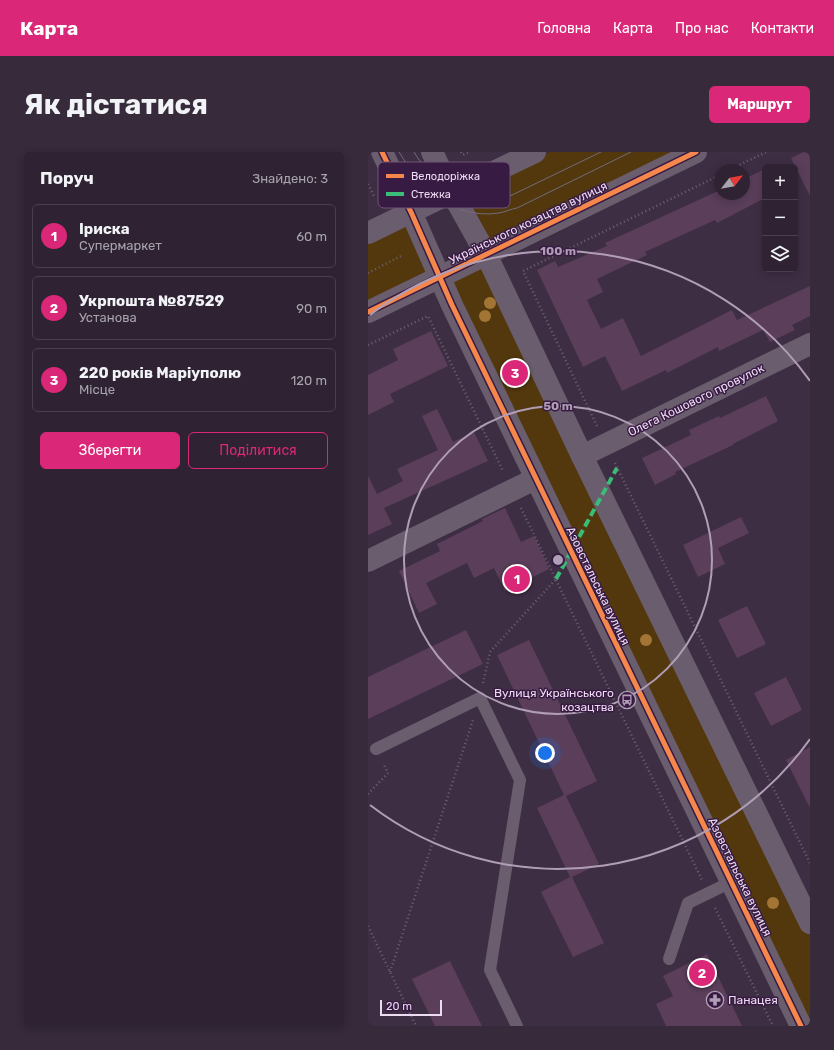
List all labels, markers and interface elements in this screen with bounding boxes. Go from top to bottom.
text: Карта [20,17,78,40]
text: Головна [537,20,591,37]
text: Карта [613,20,653,37]
text: Про нас [675,20,729,37]
text: Контакти [751,20,814,37]
button: Маршрут [709,86,810,123]
text: Як дістатися [24,88,208,121]
legend [378,162,510,208]
north arrow [714,164,750,200]
map controls [762,164,798,272]
button: + [762,164,798,200]
text: Поруч [40,168,94,188]
text: Велодоріжка [411,170,480,183]
text: Знайдено: 3 [252,171,328,186]
street label: Українського козацтва вулиця [447,178,609,268]
text: Стежка [411,188,451,201]
button: − [762,200,798,236]
text: Іриска [79,220,130,238]
text: 1 [51,229,57,244]
text: 60 m [296,229,327,244]
button: layers [762,236,798,272]
text: Супермаркет [79,238,162,253]
text: 100 m [540,244,576,258]
text: Укрпошта №87529 [79,292,224,310]
text: 2 [50,301,58,316]
text: 90 m [296,301,327,316]
text: Установа [79,310,137,325]
pin: 3 [502,358,528,388]
street label: Олега Кошового провулок [626,361,767,439]
text: 220 років Маріуполю [79,364,241,382]
text: 3 [50,373,58,388]
text: 120 m [291,373,327,388]
text: Місце [79,382,115,397]
text: 50 m [543,399,573,413]
button: Зберегти [40,432,180,469]
button: Поділитися [188,432,328,469]
street label: Азовстальська вулиця [563,525,633,647]
centre of rings [551,553,565,567]
pin: 1 [504,564,530,594]
place label: Вулиця Українського козацтва [494,686,614,714]
bus stop icon: Вулиця Українського козацтва [617,690,637,710]
your location [535,743,555,763]
street label: Азовстальська вулиця [705,816,775,938]
pin: 2 [689,958,715,988]
pharmacy icon: Панацея [705,990,725,1010]
place label: Панацея [728,993,778,1007]
scale bar [380,998,442,1017]
text: 20 m [386,1000,412,1013]

